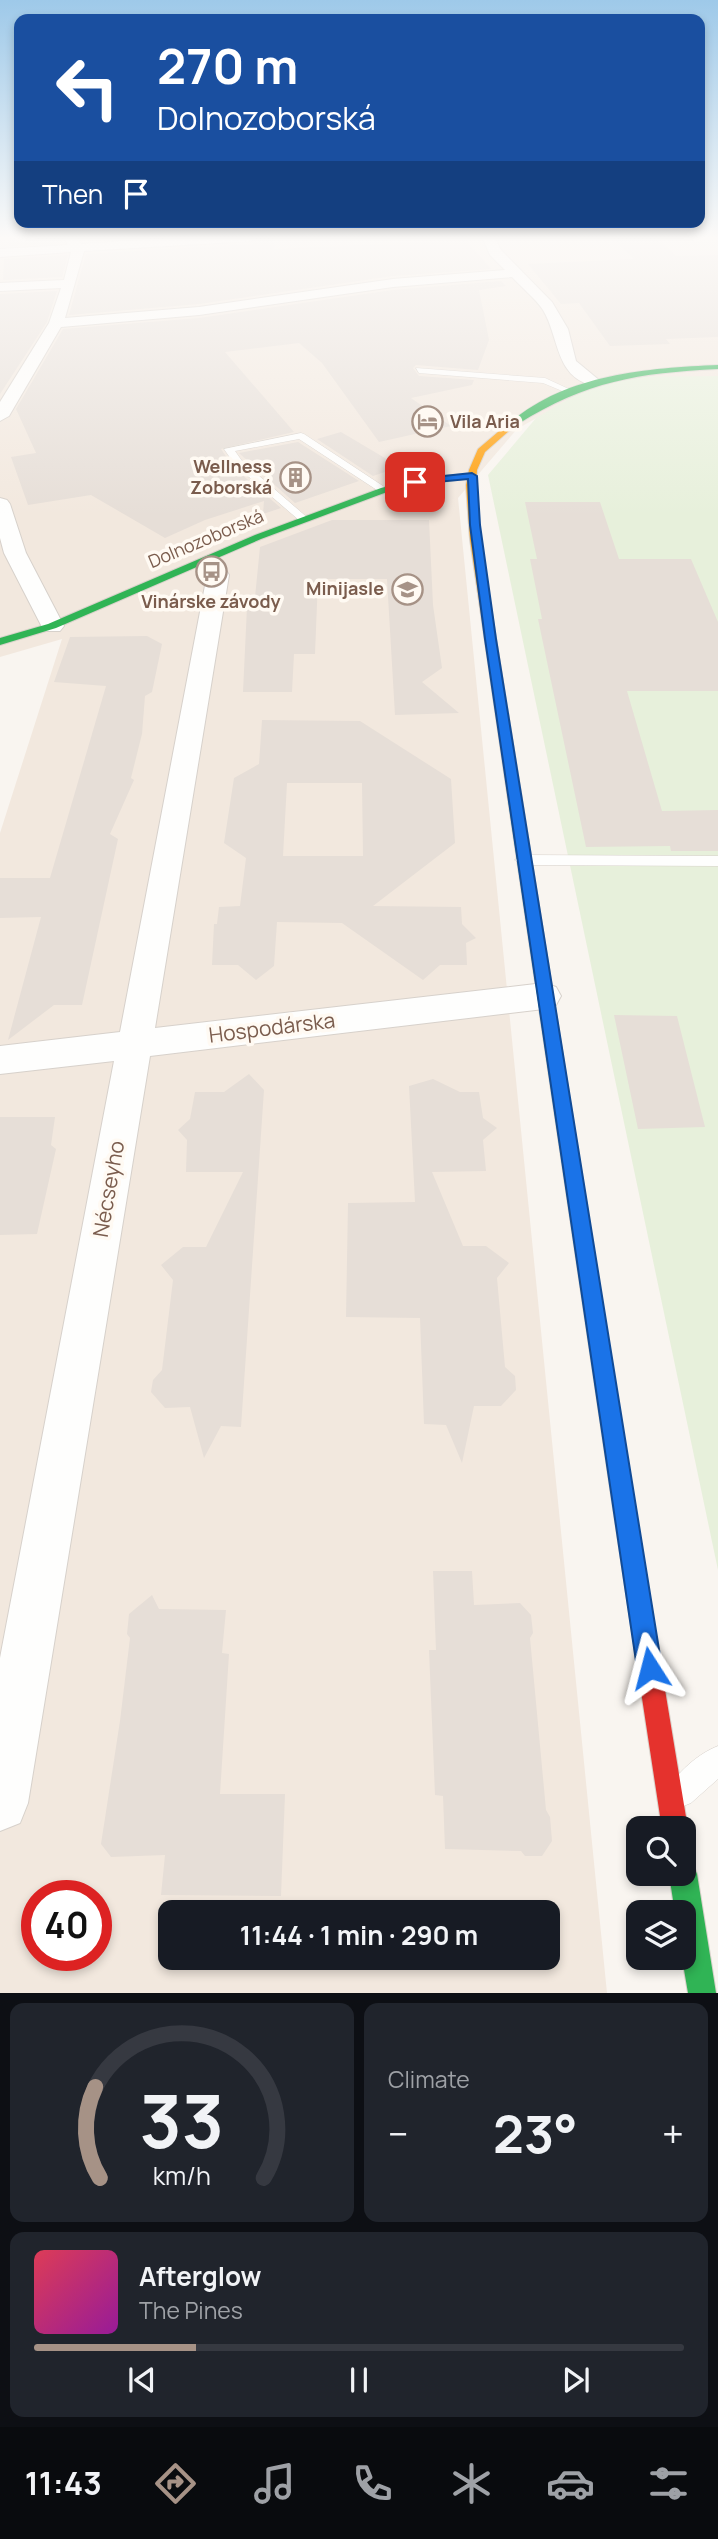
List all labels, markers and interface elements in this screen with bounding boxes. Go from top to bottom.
text: 270 m [157,32,298,99]
icon: left [42,42,133,133]
text: Dolnozoborská [157,96,376,140]
icon: arrive [117,175,155,213]
text: Then [42,176,103,212]
hotel icon: Vila Aria [410,405,444,439]
place label: Vila Aria [450,409,520,433]
pin [385,452,445,512]
place label: Wellness Zoborská [190,454,272,499]
building icon: Wellness Zoborská [278,460,312,494]
icon: arrive [396,463,434,501]
street label: Dolnozoborská [144,503,267,573]
bus stop icon: Vinárske závody [194,555,228,589]
school or university icon: Minijasle [390,572,424,606]
place label: Minijasle [306,576,384,600]
place label: Vinárske závody [141,589,281,613]
street label: Hospodárska [207,1005,337,1049]
street label: Nécseyho [86,1138,130,1239]
position arrow [613,1631,687,1705]
map controls [626,1816,696,1970]
button: search [626,1816,696,1886]
speed limit sign: 40 [21,1880,112,1971]
button: layers [626,1900,696,1970]
text: 11:44 · 1 min · 290 m [240,1917,478,1953]
text: Climate [388,2063,470,2095]
text: 33 [140,2071,224,2171]
text: 23° [493,2098,578,2169]
text: − [388,2107,409,2159]
text: + [662,2107,684,2159]
text: km/h [153,2158,211,2193]
text: Afterglow [139,2258,261,2294]
text: The Pines [139,2294,243,2326]
icon: previous [123,2361,161,2399]
icon: pause [340,2361,378,2399]
icon: next [557,2361,595,2399]
icon: directions [151,2459,200,2508]
icon: music [250,2459,299,2508]
icon: phone [348,2459,397,2508]
icon: climate [447,2459,496,2508]
icon: car [546,2459,595,2508]
icon: filters [644,2459,693,2508]
text: 11:43 [25,2461,102,2505]

